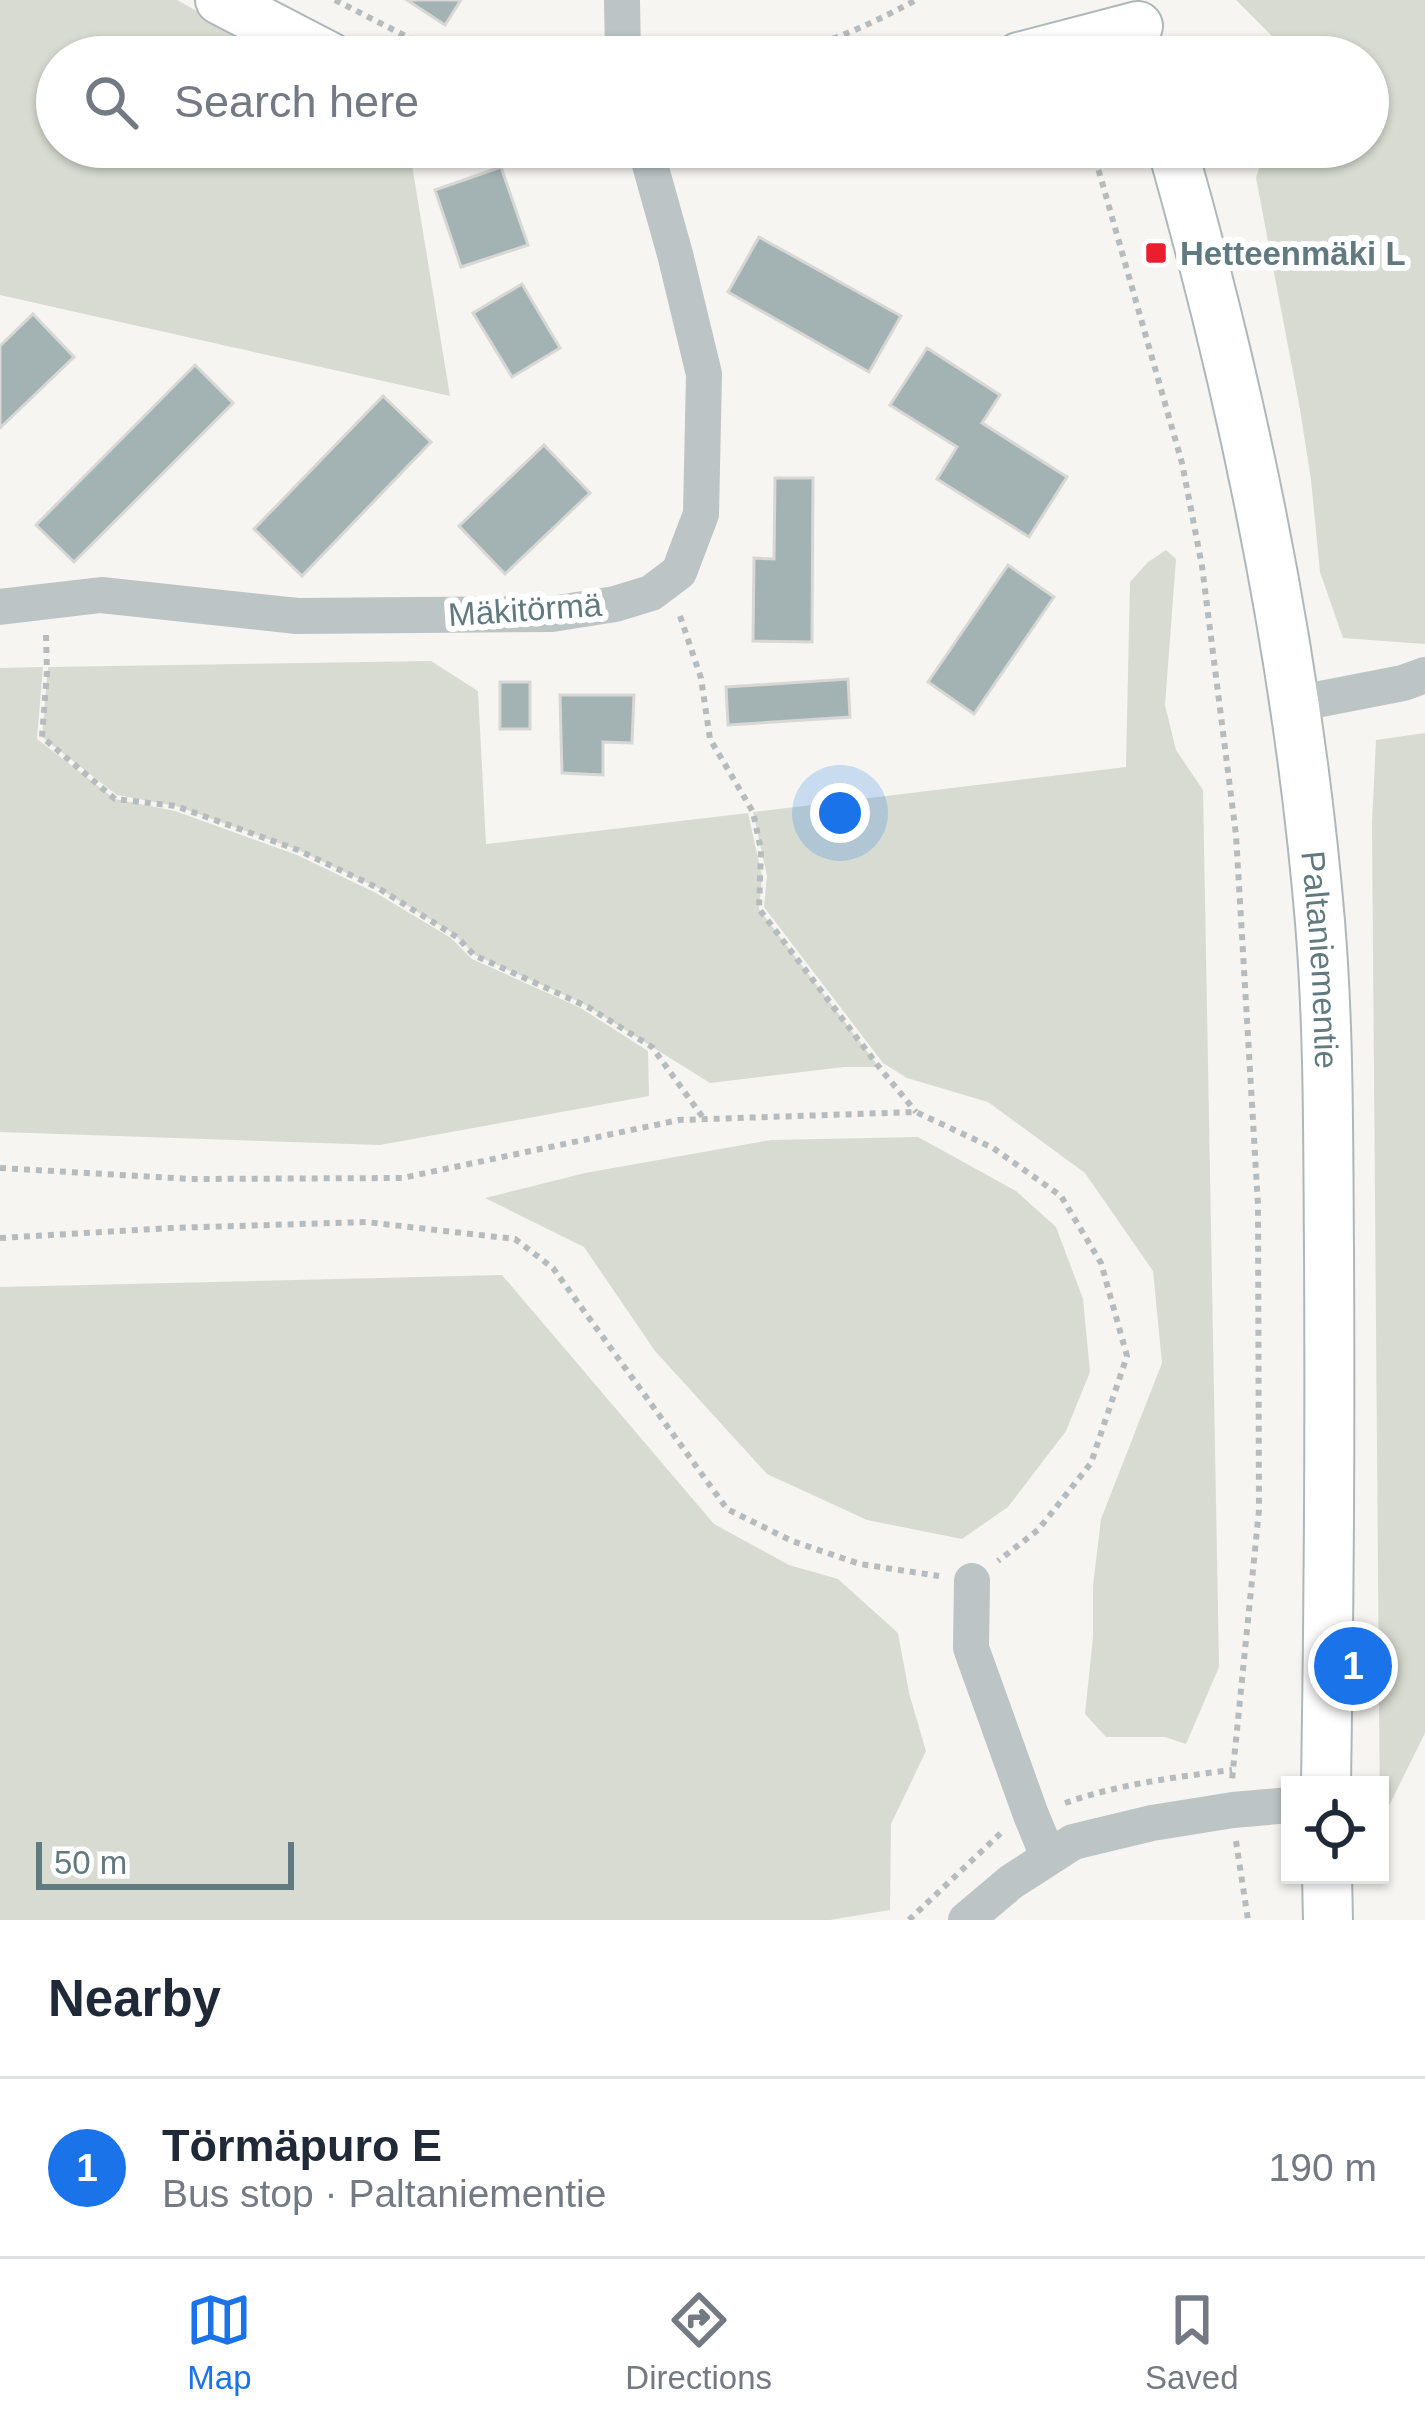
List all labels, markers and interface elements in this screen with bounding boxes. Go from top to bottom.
search box [36,36,1389,168]
icon: search [78,69,144,135]
text: Search here [174,76,419,127]
place label: Hetteenmäki L [1180,235,1406,272]
marker: Hetteenmäki L [1143,240,1169,266]
street label: Mäkitörmä [447,586,604,633]
your location [810,783,870,843]
street label: Paltaniementie [1294,849,1345,1069]
pin: 1 [1314,1621,1392,1711]
map controls [1281,1776,1389,1884]
button: locate [1281,1776,1389,1884]
scale bar [36,1836,294,1889]
text: 50 m [54,1844,127,1881]
text: Nearby [48,1970,221,2027]
text: Törmäpuro E [162,2120,442,2171]
text: 1 [76,2146,98,2189]
text: 190 m [1269,2146,1377,2189]
text: Bus stop · Paltaniementie [162,2172,606,2215]
tab: Map [186,2287,252,2397]
tab: Directions [625,2287,772,2397]
tab: Saved [1145,2287,1239,2397]

